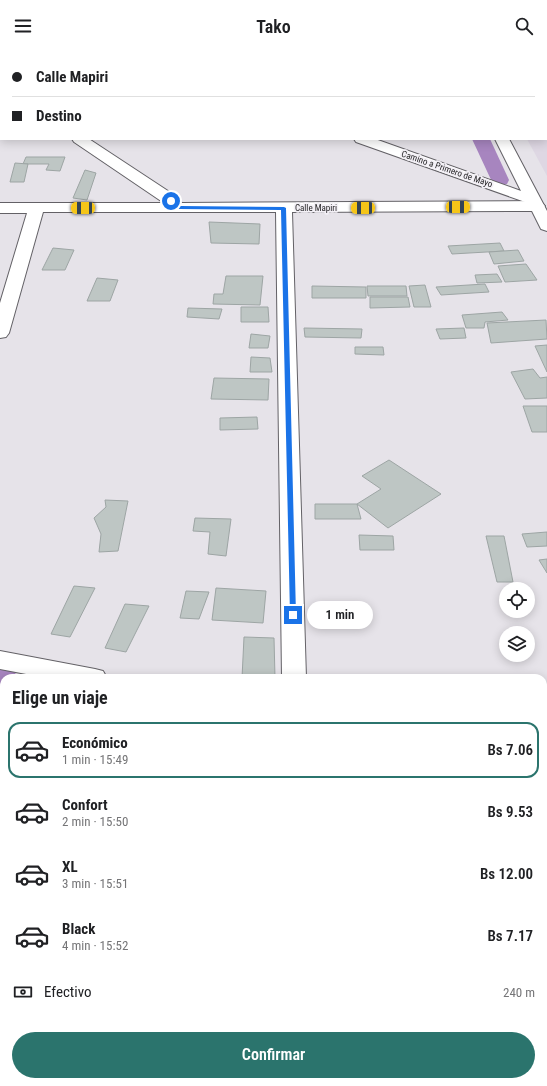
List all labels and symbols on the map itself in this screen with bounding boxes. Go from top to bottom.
street label: Camino a Primero de Mayo [400,149,494,189]
route start [162,192,180,210]
car [446,201,470,213]
car [71,202,95,214]
car [351,202,375,214]
street label: Calle Mapiri [295,203,337,213]
callout: 1 min [307,601,373,629]
route end [284,606,302,624]

